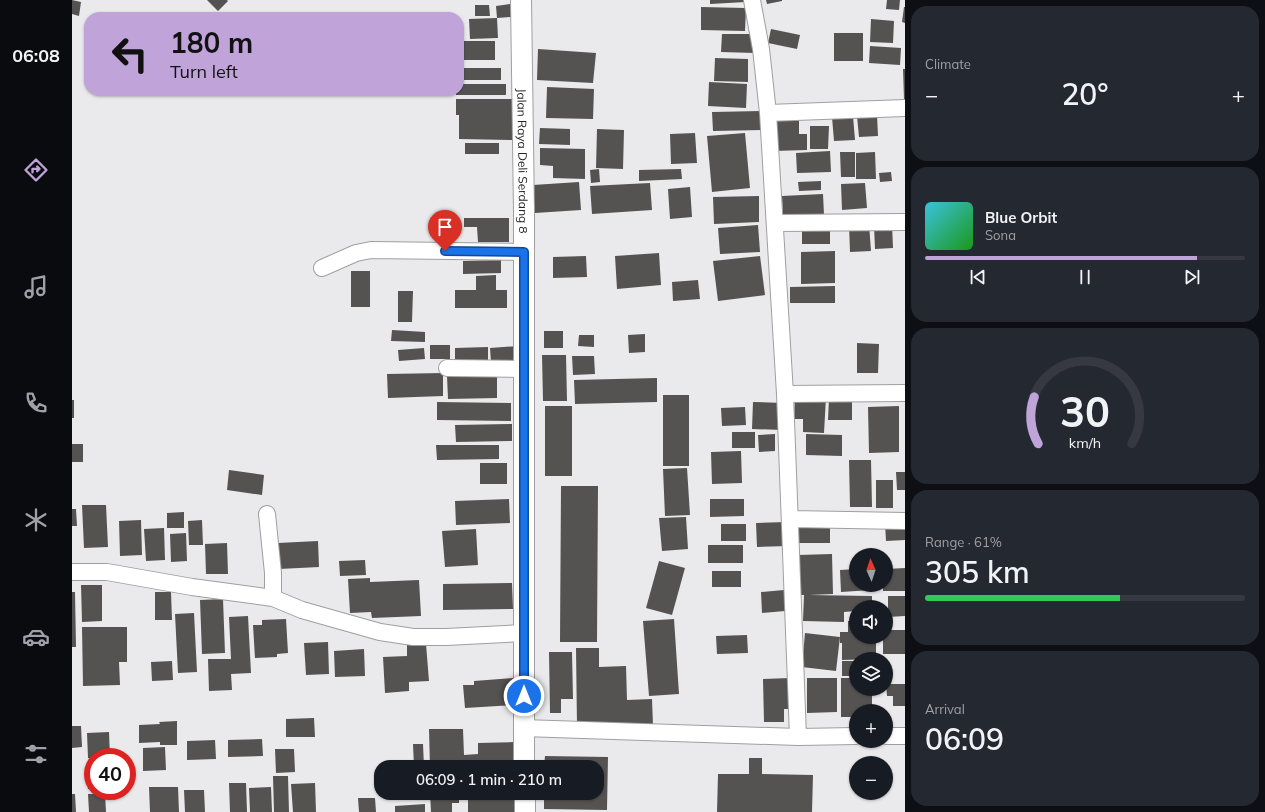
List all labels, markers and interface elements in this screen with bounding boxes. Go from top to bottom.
text: 180 m [170,25,253,60]
icon: left [104,28,156,80]
text: 06:08 [12,44,60,67]
text: Climate [925,56,971,72]
text: Turn left [170,60,238,83]
text: 20° [1061,75,1109,113]
text: − [925,81,938,109]
text: + [1232,81,1245,109]
street label: Jalan Raya Deli Serdang 8 [515,88,532,234]
icon: directions [22,156,50,184]
text: Blue Orbit [985,208,1057,227]
pin [428,210,462,251]
icon: arrive [434,216,456,238]
text: Sona [985,227,1016,243]
icon: previous [967,266,989,288]
icon: pause [1074,266,1096,288]
icon: next [1181,266,1203,288]
icon: music [22,273,50,301]
text: 30 [1060,385,1110,437]
icon: phone [22,389,50,417]
text: km/h [1069,434,1101,452]
icon: climate [22,506,50,534]
text: Range · 61% [925,534,1002,550]
north arrow [849,548,893,592]
map controls [849,548,893,800]
text: 305 km [925,553,1030,591]
button: sound [849,600,893,644]
icon: car [22,623,50,651]
button: layers [849,652,893,696]
position arrow [503,675,545,717]
text: Arrival [925,701,965,717]
button: + [849,704,893,748]
text: 06:09 [925,720,1004,758]
icon: filters [22,740,50,768]
speed limit sign: 40 [84,748,136,800]
button: − [849,756,893,800]
text: 06:09 · 1 min · 210 m [416,770,562,789]

